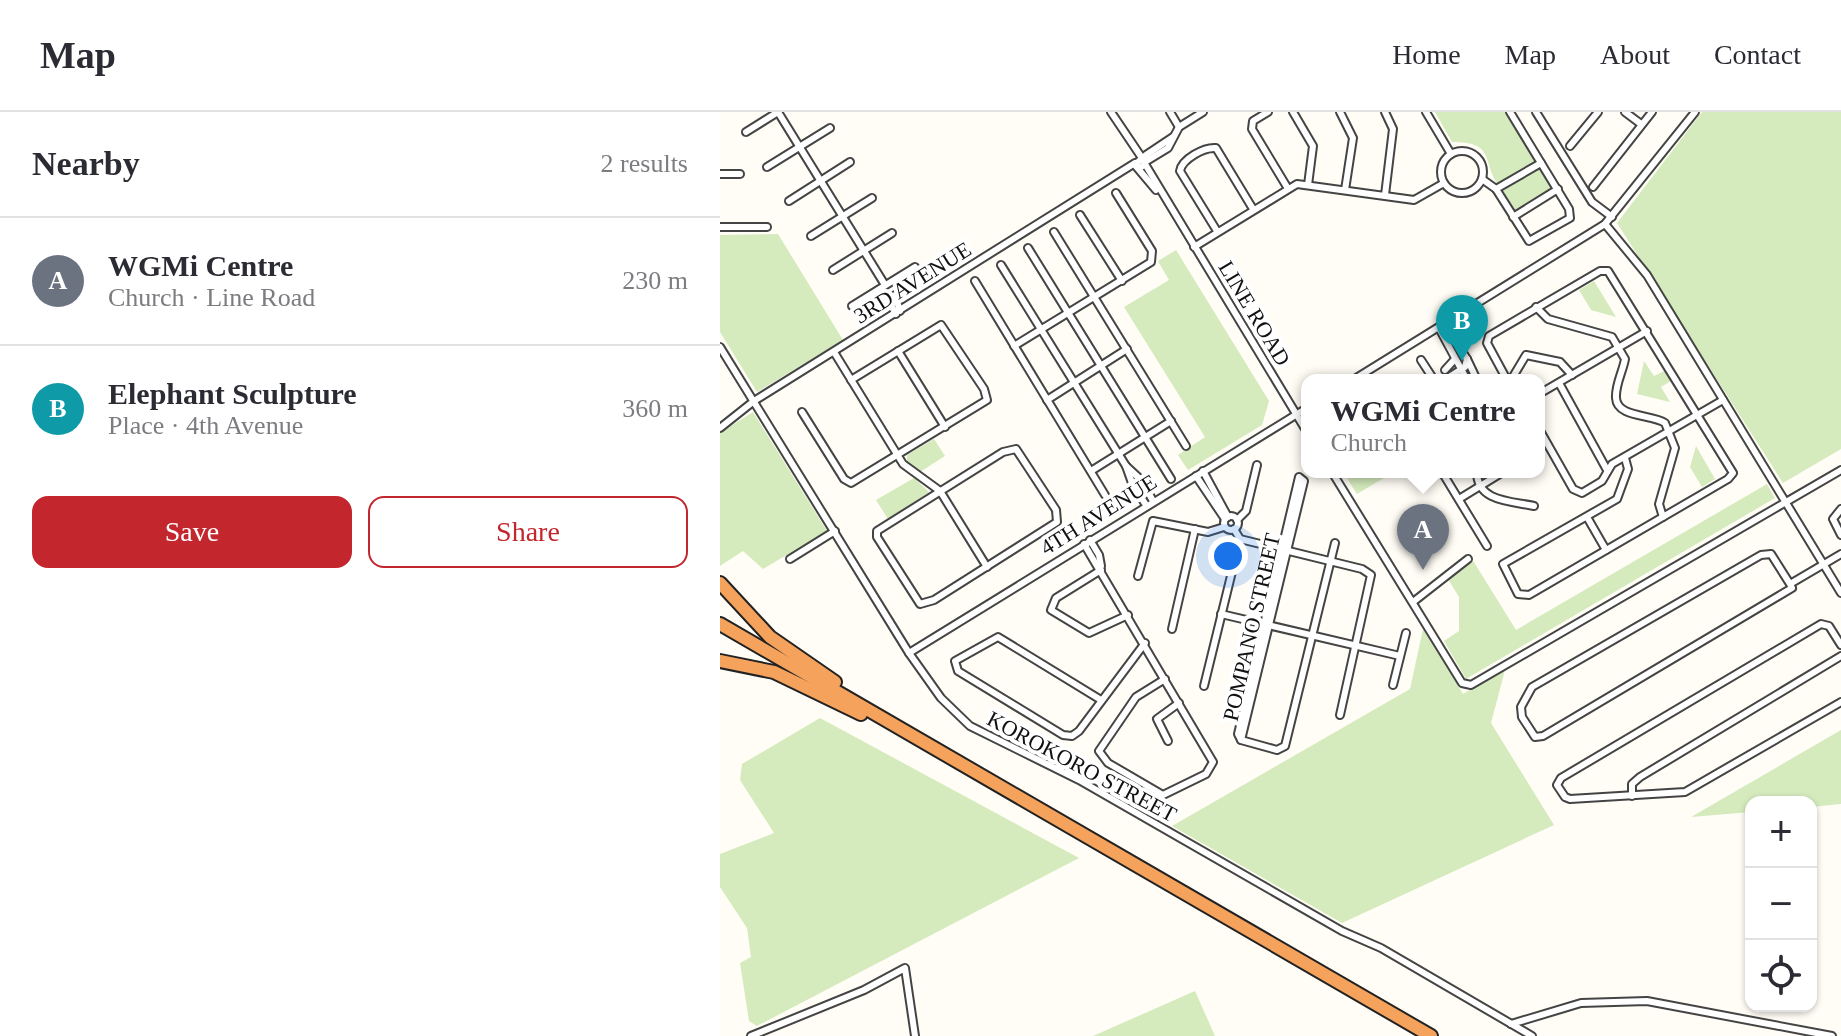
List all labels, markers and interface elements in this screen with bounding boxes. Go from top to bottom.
text: Map [40,34,116,76]
text: Home [1392,39,1461,70]
text: Map [1505,39,1556,70]
text: About [1600,39,1670,70]
text: Contact [1714,39,1801,70]
text: Nearby [32,145,140,182]
text: 2 results [601,149,688,178]
street label: 3RD AVENUE [849,236,975,328]
text: WGMi Centre [108,249,293,282]
street label: LINE ROAD [1213,256,1296,370]
text: A [49,266,67,295]
text: 230 m [622,266,688,295]
text: Church · Line Road [108,283,315,312]
pin: B [1436,295,1488,361]
popup [1301,374,1545,478]
text: Elephant Sculpture [108,377,357,410]
text: B [49,394,67,423]
text: 360 m [622,394,688,423]
text: WGMi Centre [1330,394,1516,427]
text: Place · 4th Avenue [108,411,303,440]
text: Church [1330,428,1407,457]
street label: 4TH AVENUE [1036,469,1161,560]
button: Save [32,496,352,568]
button: Share [368,496,688,568]
pin: A [1397,504,1449,570]
street label: POMPANO STREET [1218,530,1285,723]
your location [1208,536,1248,576]
street label: KOROKORO STREET [983,706,1181,827]
map controls [1745,796,1817,1012]
button: + [1745,796,1817,868]
button: − [1745,868,1817,940]
button: locate [1745,940,1817,1012]

